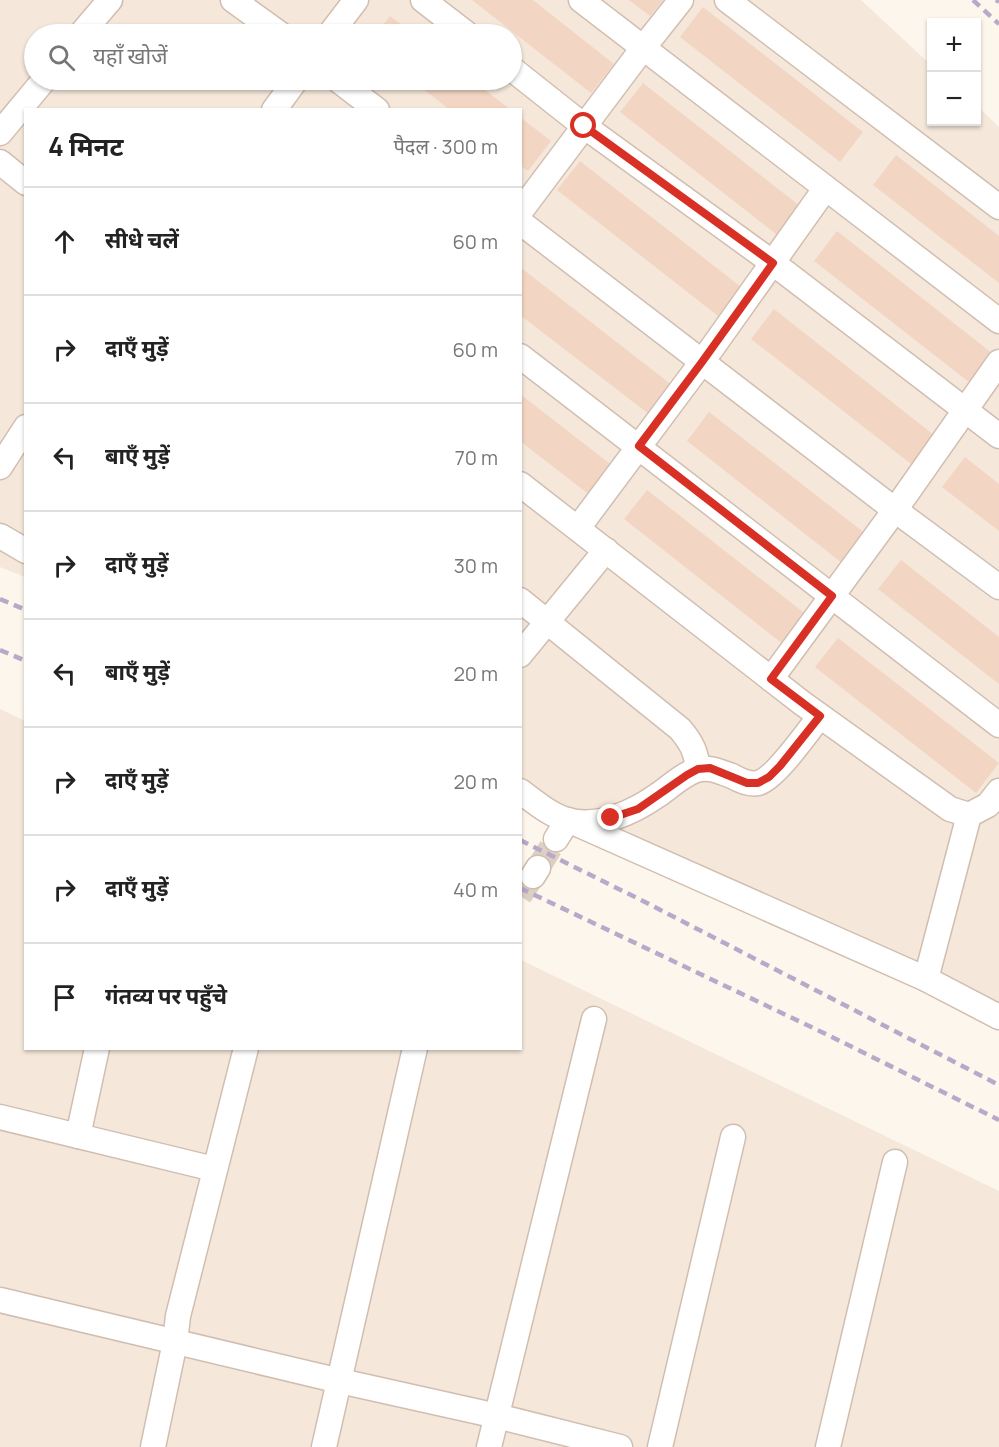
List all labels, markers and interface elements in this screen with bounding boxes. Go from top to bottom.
map controls [927,18,981,126]
button: + [927,18,981,72]
search box [24,24,522,90]
icon: search [45,41,78,74]
text: यहाँ खोजें [93,41,168,71]
button: − [927,72,981,126]
route start [570,112,596,138]
text: 4 मिनट [48,128,124,164]
text: पैदल · 300 m [394,133,498,160]
icon: ahead [48,225,81,258]
text: सीधे चलें [105,225,179,255]
text: 60 m [452,228,498,255]
icon: right [48,333,81,366]
text: दाएँ मुड़ें [105,333,168,363]
text: 60 m [452,336,498,363]
icon: left [48,441,81,474]
text: बाएँ मुड़ें [105,441,170,471]
text: 70 m [455,444,498,471]
icon: right [48,549,81,582]
text: दाएँ मुड़ें [105,549,168,579]
text: 30 m [454,552,498,579]
icon: left [48,657,81,690]
text: बाएँ मुड़ें [105,657,170,687]
text: 20 m [453,660,498,687]
icon: right [48,765,81,798]
text: दाएँ मुड़ें [105,765,168,795]
text: 20 m [453,768,498,795]
route end [597,804,623,830]
icon: right [48,873,81,906]
text: दाएँ मुड़ें [105,873,168,903]
text: 40 m [453,876,498,903]
icon: arrive [48,981,81,1014]
text: गंतव्य पर पहुँचे [105,981,227,1011]

